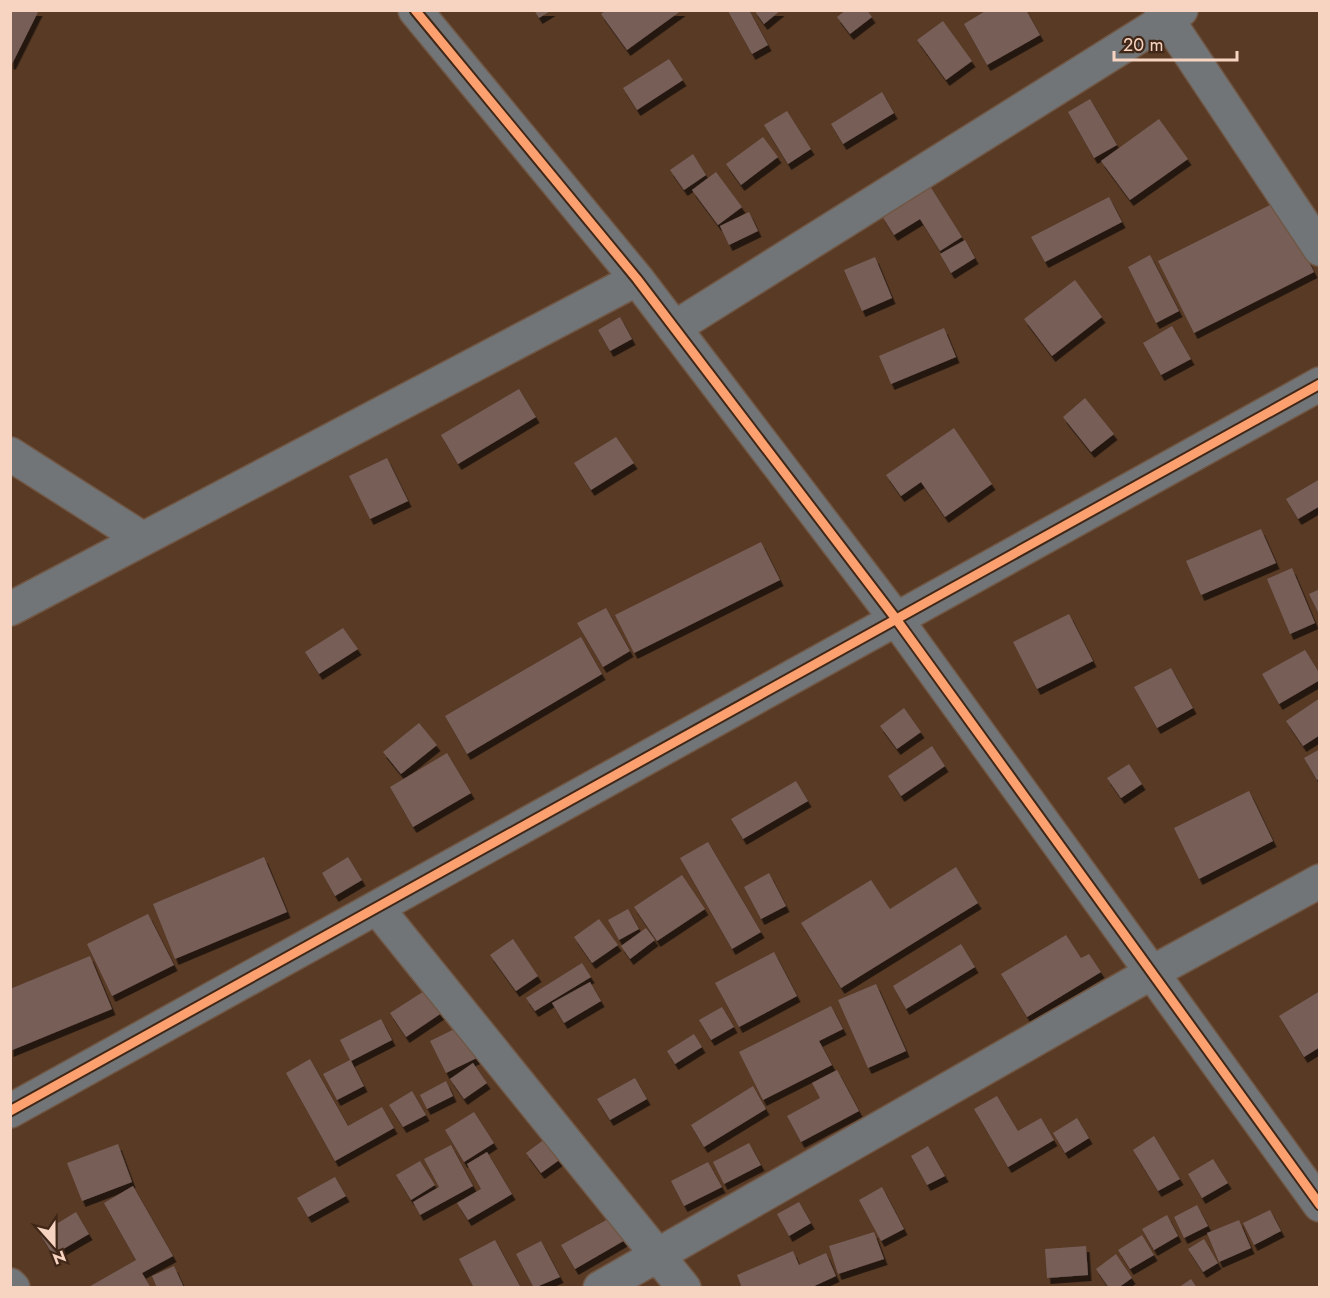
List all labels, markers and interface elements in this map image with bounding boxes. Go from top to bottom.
scale bar [1114,24,1237,62]
text: 20 m [1123,32,1163,58]
north arrow [24,1214,84,1274]
text: N [49,1245,69,1271]

